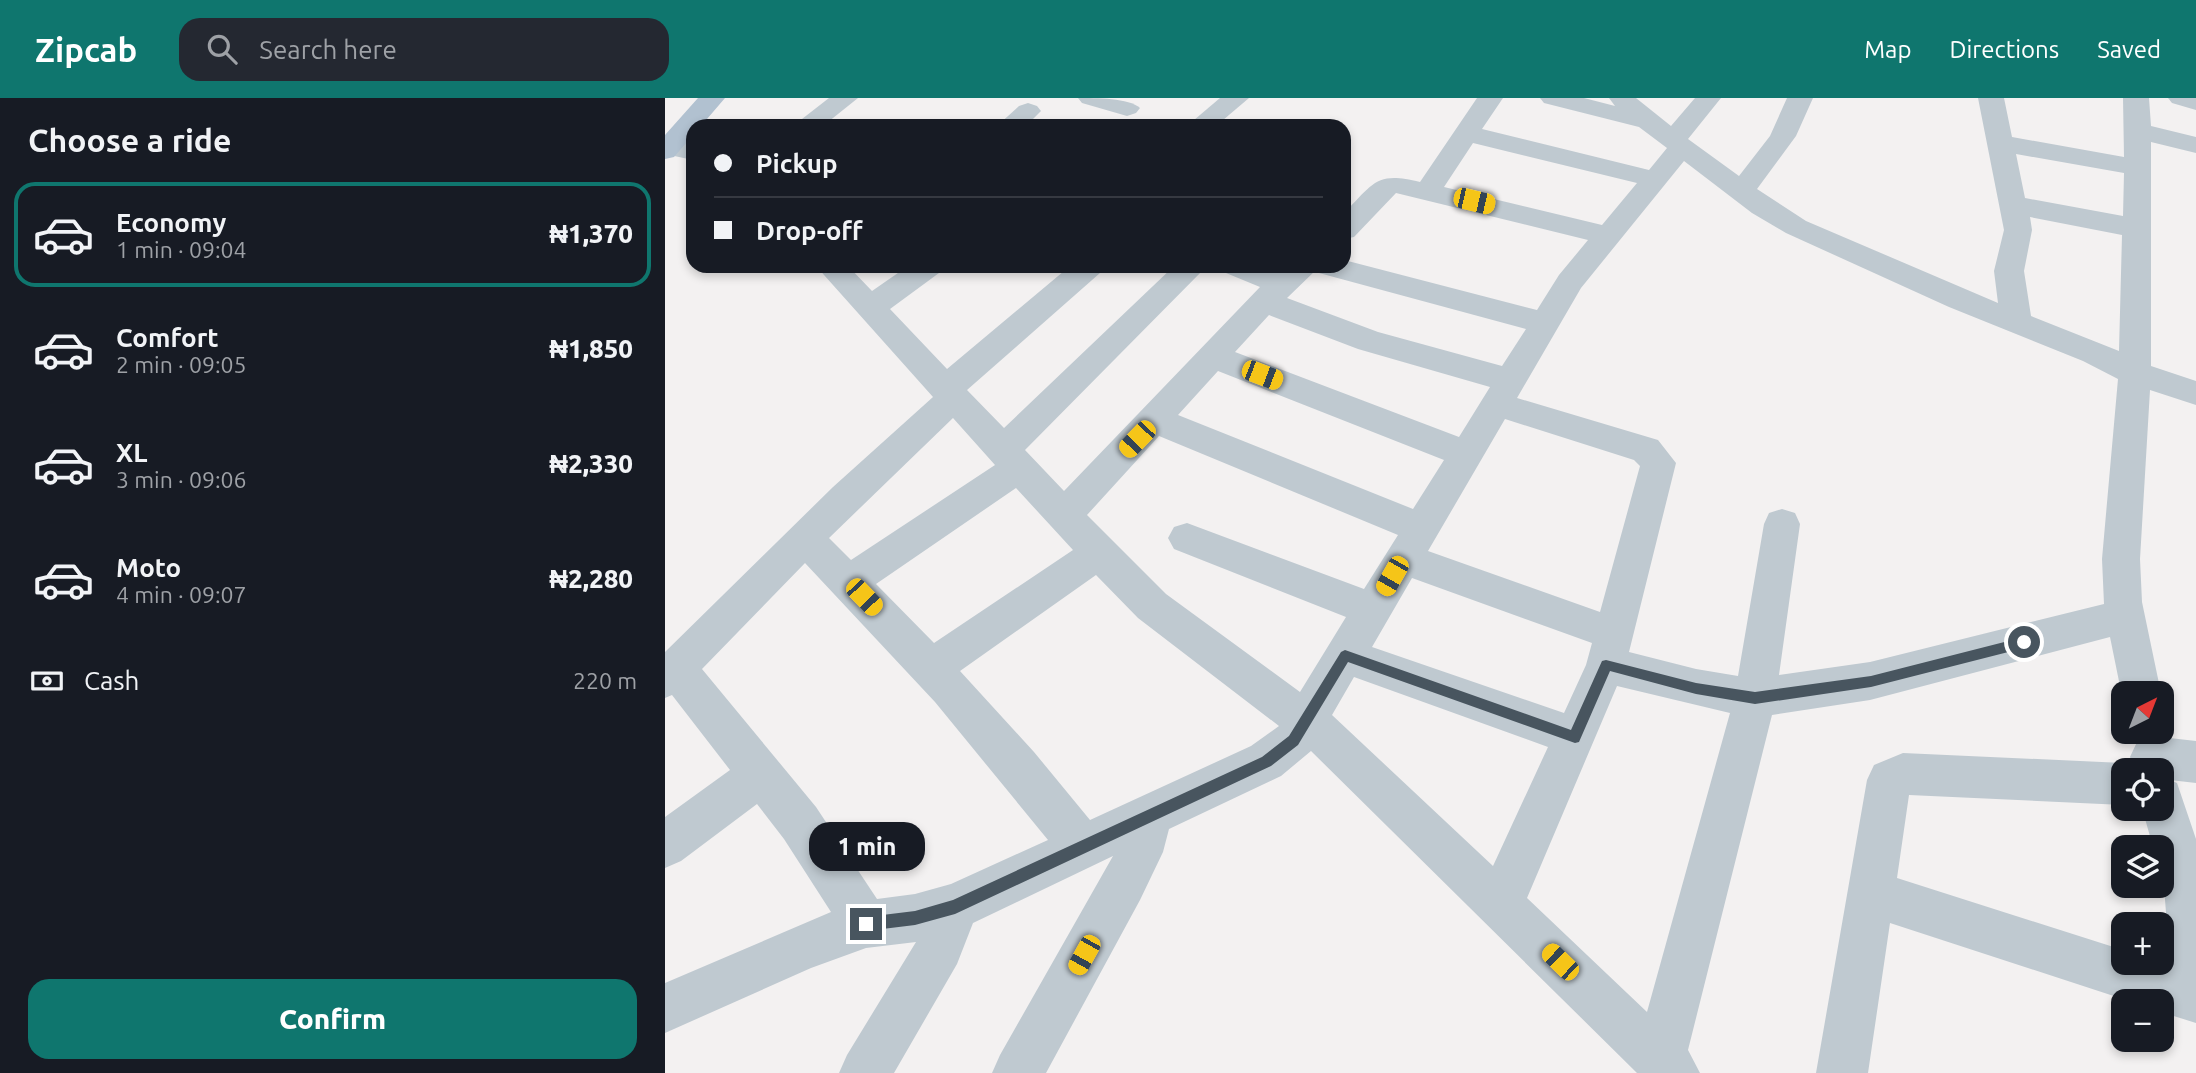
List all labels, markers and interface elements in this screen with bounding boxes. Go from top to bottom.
search box [179,18,669,81]
icon: search [203,30,241,68]
text: Zipcab [35,31,137,68]
text: Search here [259,35,397,64]
text: Map [1864,36,1911,63]
text: Directions [1949,36,2059,63]
text: Saved [2097,36,2161,63]
text: Choose a ride [28,122,231,158]
text: Pickup [756,149,838,178]
car [1452,186,1497,216]
icon: car [32,203,95,266]
text: Economy [116,208,226,237]
text: Drop-off [756,216,863,245]
text: ₦1,370 [549,219,633,248]
text: 1 min · 09:04 [116,237,247,262]
icon: car [32,318,95,381]
text: Comfort [116,323,219,352]
text: ₦1,850 [549,334,633,363]
text: 2 min · 09:05 [116,352,247,377]
car [1239,358,1286,392]
car [1115,417,1160,461]
icon: car [32,433,95,496]
text: XL [116,438,147,467]
text: ₦2,330 [549,449,633,478]
text: 3 min · 09:06 [116,467,247,492]
icon: car [32,548,95,611]
text: Moto [116,553,181,582]
car [1373,553,1412,599]
text: ₦2,280 [549,564,633,593]
car [842,575,887,619]
text: 4 min · 09:07 [116,582,247,607]
route start [2008,626,2040,658]
icon: cash [28,662,66,700]
text: Cash [84,666,139,695]
text: 220 m [573,668,637,693]
north arrow [2111,681,2173,744]
map controls [2111,681,2174,1052]
button: locate [2111,758,2174,821]
callout: 1 min [808,822,924,872]
text: 1 min [838,834,896,859]
button: layers [2111,835,2174,898]
route end [850,908,882,940]
button: + [2111,912,2174,975]
car [1065,932,1104,978]
car [1538,940,1583,984]
button: Confirm [28,979,637,1059]
button: − [2111,989,2174,1052]

